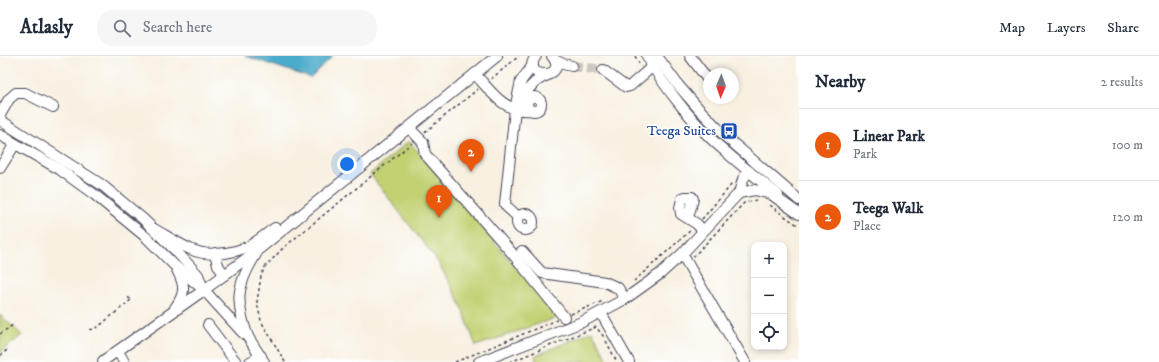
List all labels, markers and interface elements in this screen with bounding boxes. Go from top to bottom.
search box [97,10,377,46]
text: Atlasly [20,16,73,39]
icon: search [111,17,133,39]
text: Search here [143,18,212,37]
text: Map [999,19,1025,37]
text: Layers [1047,19,1085,37]
text: Share [1107,19,1139,37]
north arrow [703,68,739,104]
text: Nearby [815,71,865,93]
text: 2 results [1101,74,1143,90]
bus stop icon: Teega Suites [719,121,739,141]
place label: Teega Suites [647,122,716,140]
text: Linear Park [853,127,925,146]
text: 1 [826,137,830,153]
text: 100 m [1112,137,1143,153]
pin: 2 [458,139,484,172]
text: Park [853,146,877,162]
your location [337,154,357,174]
pin: 1 [426,185,452,218]
text: Teega Walk [853,199,923,218]
text: 2 [825,209,831,225]
text: 120 m [1112,209,1143,225]
text: Place [853,218,881,234]
map controls [751,242,787,350]
button: + [751,242,787,278]
button: − [751,278,787,314]
button: locate [751,314,787,350]

